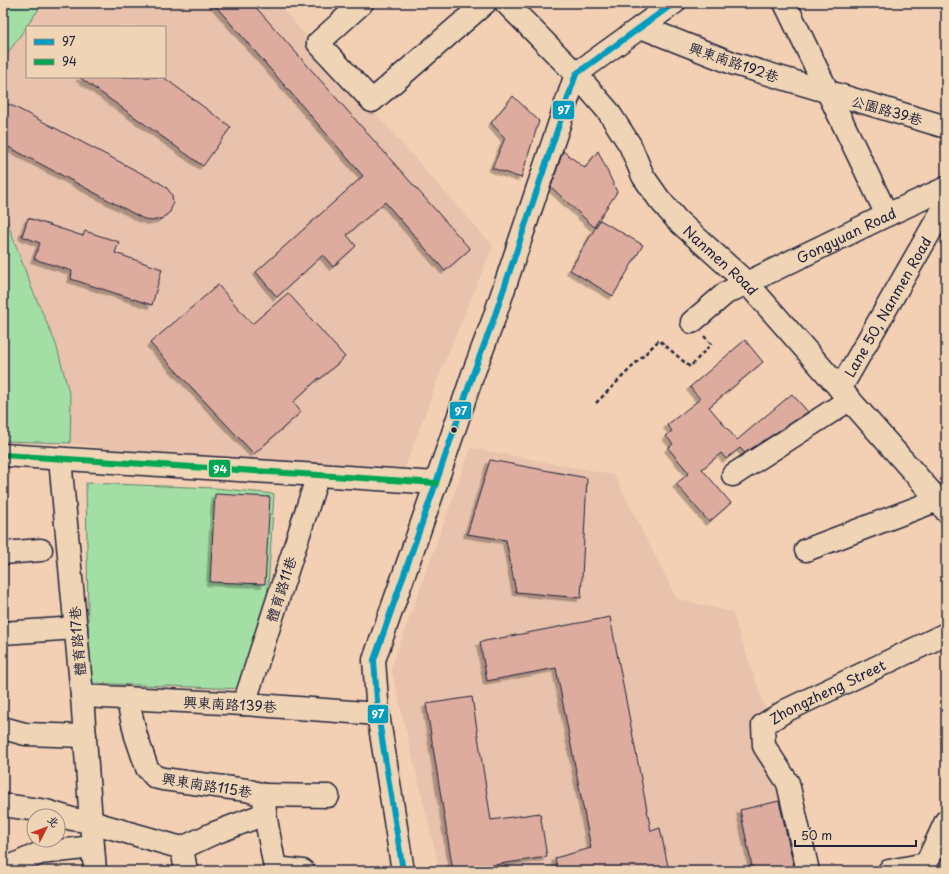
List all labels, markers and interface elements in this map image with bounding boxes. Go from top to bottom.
legend [26,26,166,78]
text: 97 [62,32,76,50]
street label: 興東南路192巷 [686,37,783,88]
text: 94 [62,52,77,70]
street label: 公園路39巷 [849,90,926,130]
line badge: 97 [552,100,575,120]
text: 97 [558,101,571,118]
street label: Gongyuan Road [792,202,899,268]
street label: Nanmen Road [679,220,763,300]
street label: Lane 50, Nanmen Road [839,232,936,381]
line badge: 97 [449,401,472,420]
text: 97 [455,402,468,419]
unlabelled marker [449,425,459,435]
line badge: 94 [208,459,231,478]
text: 94 [213,460,228,477]
street label: 體育路11巷 [261,553,302,624]
street label: 體育路17巷 [63,604,90,677]
street label: Zhongzheng Street [765,654,889,729]
street label: 興東南路139巷 [183,691,278,717]
line badge: 97 [367,704,389,724]
text: 97 [372,705,385,722]
street label: 興東南路115巷 [161,768,254,803]
north arrow [26,808,66,848]
text: 北 [44,811,64,831]
scale bar [795,822,916,848]
text: 50 m [801,826,832,844]

